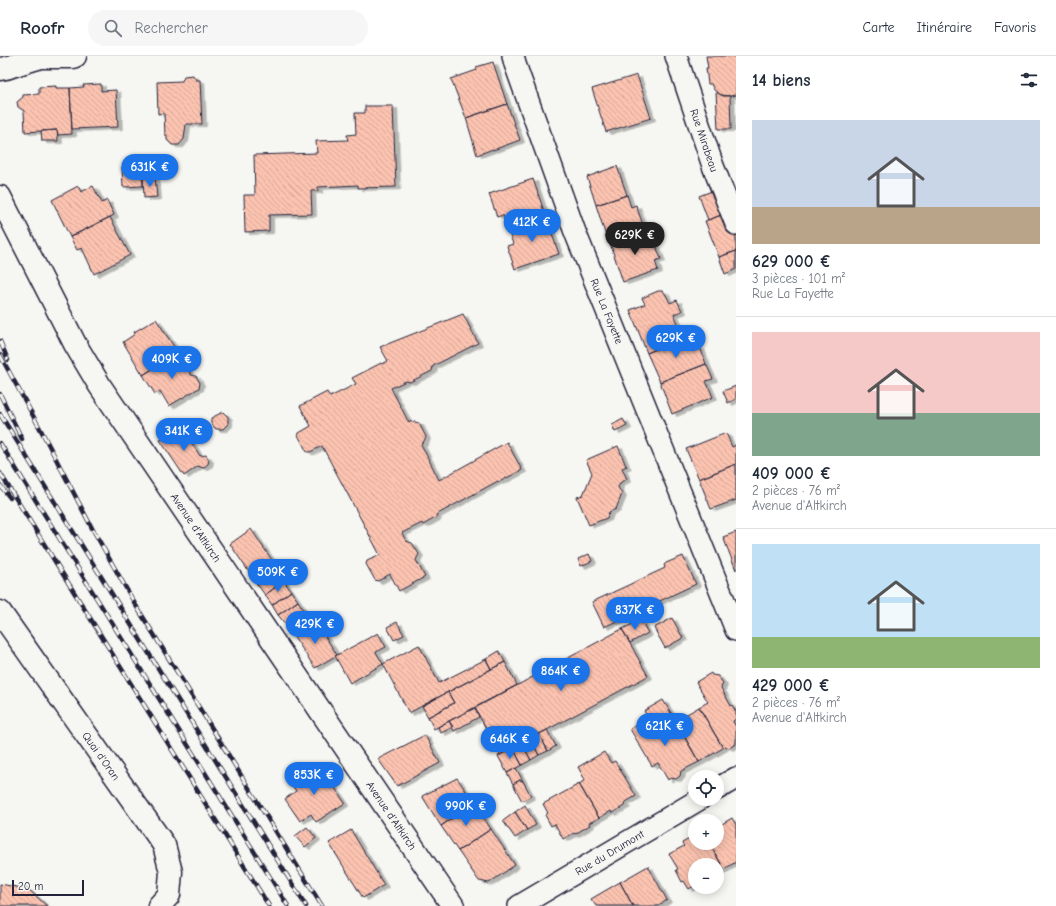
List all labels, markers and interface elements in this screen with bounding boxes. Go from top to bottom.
search box [88,10,368,46]
text: Roofr [20,17,64,39]
icon: search [102,17,124,39]
text: Rechercher [134,19,208,37]
text: Carte [863,19,895,36]
text: Itinéraire [917,19,972,36]
text: Favoris [994,19,1036,36]
icon: filters [1018,69,1040,91]
text: 14 biens [752,71,810,90]
street label: Rue Mirabeau [688,107,721,174]
icon: home [860,146,932,218]
pin: 631K € [117,154,183,188]
text: 631K € [130,159,170,174]
pin: 412K € [499,209,565,243]
text: 412K € [513,214,551,229]
pin: 629K € [602,222,668,256]
text: 629K € [615,227,655,242]
text: 629 000 € [752,252,831,271]
text: 3 pièces · 101 m² [752,271,845,286]
street label: Rue La Fayette [588,277,626,346]
text: Rue La Fayette [752,286,834,301]
pin: 629K € [643,325,709,359]
text: 629K € [656,330,696,345]
pin: 409K € [139,346,205,380]
text: 409K € [151,351,193,366]
icon: home [860,358,932,430]
pin: 341K € [151,418,217,452]
text: 341K € [165,423,203,438]
text: 409 000 € [752,464,832,483]
text: 2 pièces · 76 m² [752,483,840,498]
street label: Avenue d'Altkirch [168,491,224,565]
text: Avenue d'Altkirch [752,498,847,513]
pin: 509K € [245,559,311,593]
text: 509K € [257,564,299,579]
icon: home [860,570,932,642]
pin: 837K € [602,597,668,631]
text: 837K € [615,602,655,617]
pin: 429K € [282,611,348,645]
text: 429K € [295,616,335,631]
pin: 864K € [528,658,594,692]
text: 864K € [541,663,581,678]
text: 429 000 € [752,676,830,695]
text: 2 pièces · 76 m² [752,695,840,710]
text: Avenue d'Altkirch [752,710,847,725]
pin: 621K € [632,713,698,747]
text: 621K € [645,718,685,733]
pin: 646K € [477,726,543,760]
street label: Quai d'Oran [80,729,123,783]
text: 646K € [490,731,530,746]
pin: 853K € [281,762,347,796]
text: 853K € [294,767,334,782]
map controls [688,770,724,894]
button: locate [688,770,724,806]
street label: Avenue d'Altkirch [364,779,420,852]
pin: 990K € [433,793,499,827]
text: 990K € [445,798,487,813]
button: + [688,814,724,850]
street label: Rue du Drumont [573,827,647,878]
button: − [688,858,724,894]
scale bar [12,878,84,897]
text: 20 m [18,880,43,893]

